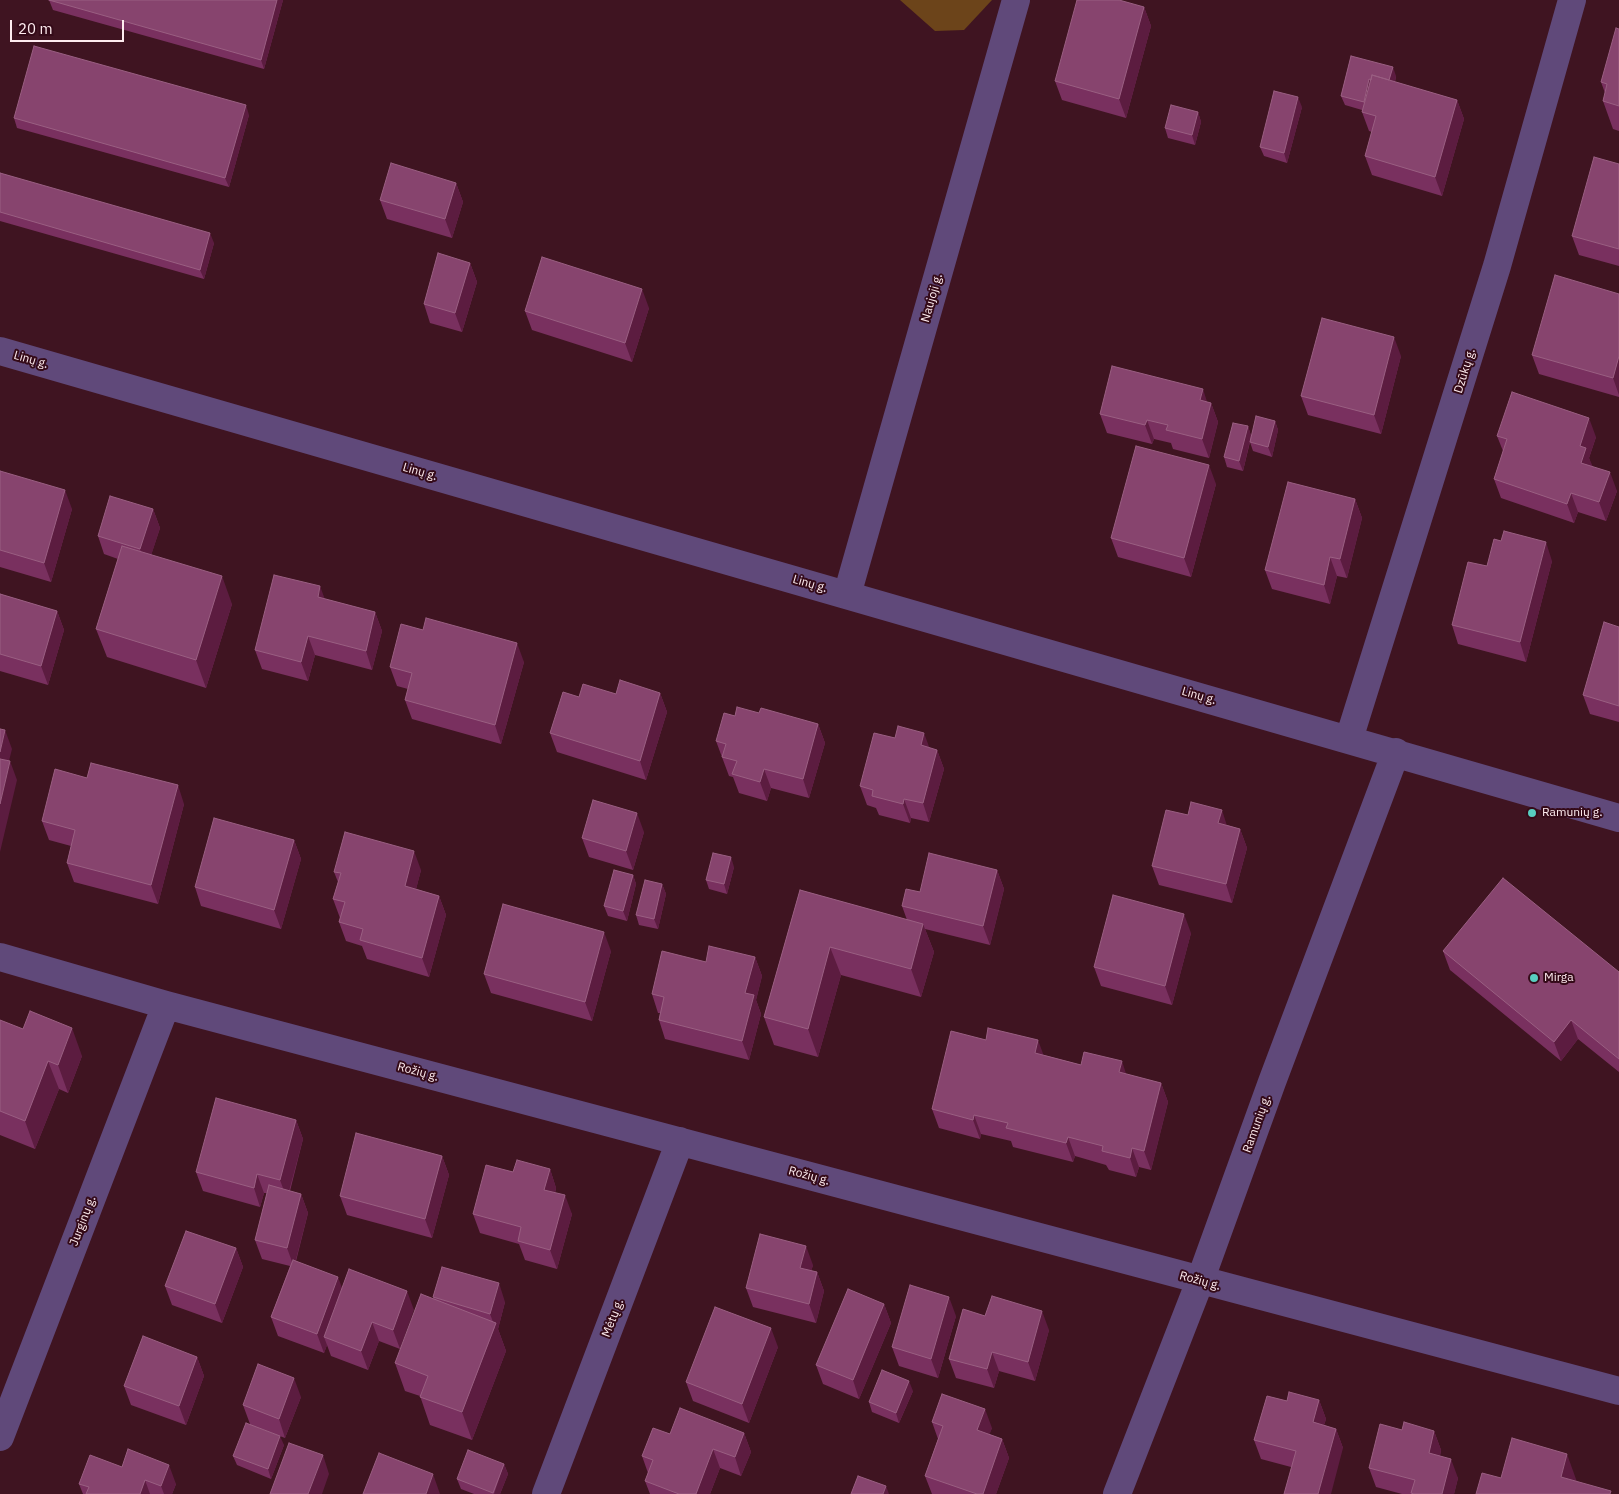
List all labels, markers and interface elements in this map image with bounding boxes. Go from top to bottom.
scale bar [12,10,126,42]
text: 20 m [18,19,53,38]
street label: Naujoji g. [918,272,946,324]
street label: Dzūkų g. [1451,347,1479,395]
street label: Linų g. [12,348,50,372]
street label: Linų g. [401,460,439,484]
street label: Linų g. [791,572,829,596]
street label: Linų g. [1180,684,1218,708]
place label: Ramunių g. [1542,806,1602,820]
marker: Ramunių g. [1526,807,1538,819]
place label: Mirga [1544,971,1574,985]
marker: Mirga [1528,972,1540,984]
street label: Rožių g. [396,1060,440,1084]
street label: Ramunių g. [1240,1093,1274,1155]
street label: Rožių g. [787,1164,831,1188]
street label: Jurginų g. [67,1194,99,1248]
street label: Rožių g. [1178,1269,1222,1293]
street label: Mėtų g. [599,1297,627,1339]

